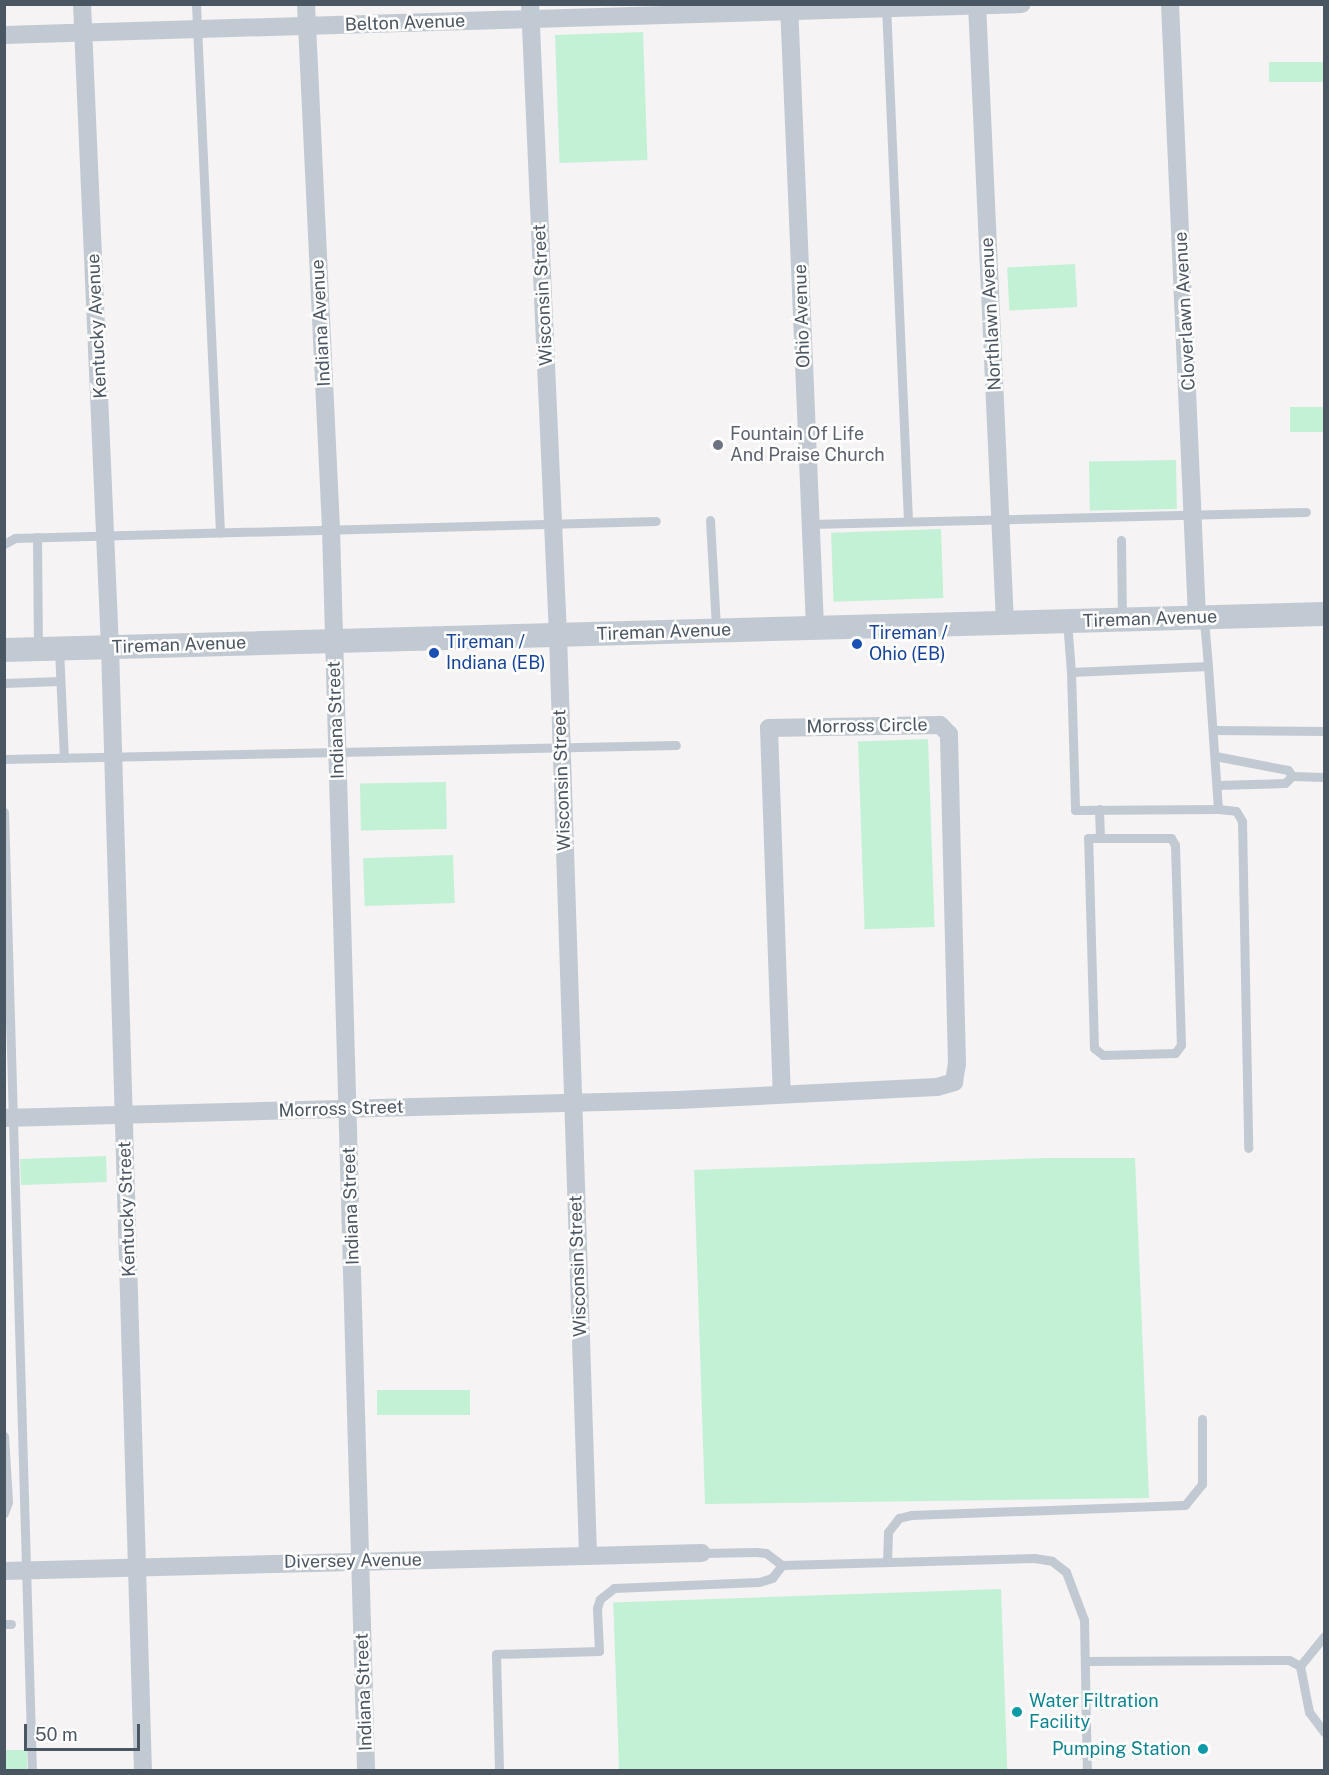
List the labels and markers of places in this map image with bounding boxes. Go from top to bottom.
place label: Fountain Of Life And Praise Church [730,424,885,466]
marker: Fountain Of Life And Praise Church [711,438,725,452]
place label: Tireman / Ohio (EB) [869,623,948,666]
place label: Tireman / Indiana (EB) [446,632,546,674]
marker: Tireman / Ohio (EB) [850,637,864,651]
marker: Tireman / Indiana (EB) [427,646,441,660]
place label: Water Filtration Facility [1029,1691,1159,1734]
marker: Water Filtration Facility [1010,1705,1024,1719]
place label: Pumping Station [1052,1738,1191,1760]
marker: Pumping Station [1196,1742,1210,1756]

